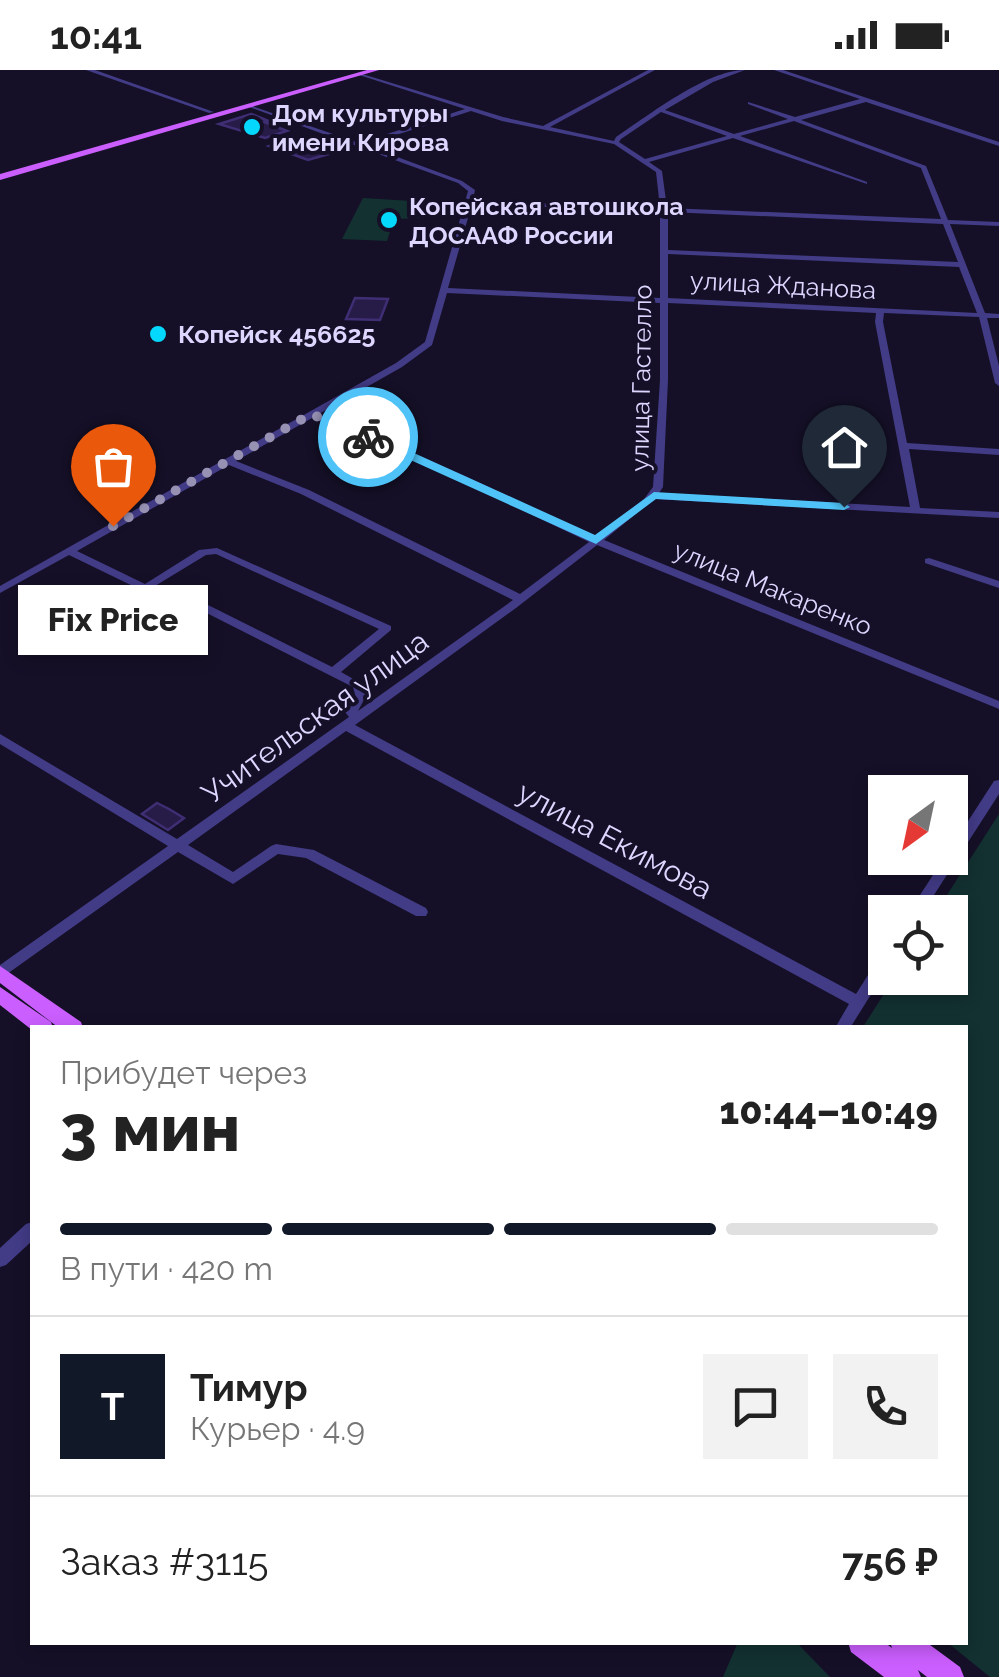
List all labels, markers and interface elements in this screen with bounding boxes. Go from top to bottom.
text: 10:41 [50,13,142,58]
place label: Дом культуры имени Кирова [272,98,449,157]
marker: Дом культуры имени Кирова [241,116,263,138]
place label: Копейская автошкола ДОСААФ России [409,191,684,250]
marker: Копейская автошкола ДОСААФ России [378,209,400,231]
street label: улица Жданова [689,265,877,305]
street label: улица Гастелло [624,284,658,472]
place label: Копейск 456625 [178,319,376,349]
marker: Копейск 456625 [147,323,169,345]
courier [318,387,418,487]
pin [802,405,887,508]
icon: bike [341,410,396,465]
icon: home [817,420,872,475]
pin [71,424,156,527]
icon: bag [86,439,141,494]
street label: улица Макаренко [670,535,876,641]
callout: Fix Price [18,586,208,656]
text: Fix Price [48,601,178,638]
street label: Учительская улица [195,623,435,811]
street label: улица Екимова [512,774,718,906]
north arrow [868,775,968,875]
map controls [868,775,968,995]
button: locate [868,895,968,995]
text: Прибудет через [60,1054,307,1091]
text: 10:44–10:49 [719,1088,938,1133]
text: 3 мин [60,1090,240,1166]
text: В пути · 420 m [60,1250,273,1287]
button: chat [703,1354,808,1459]
button: phone [833,1354,938,1459]
text: Тимур [190,1365,308,1410]
text: Т [101,1384,124,1429]
text: Курьер · 4.9 [190,1410,365,1447]
text: Заказ #3115 [60,1539,268,1584]
text: 756 ₽ [842,1539,938,1584]

